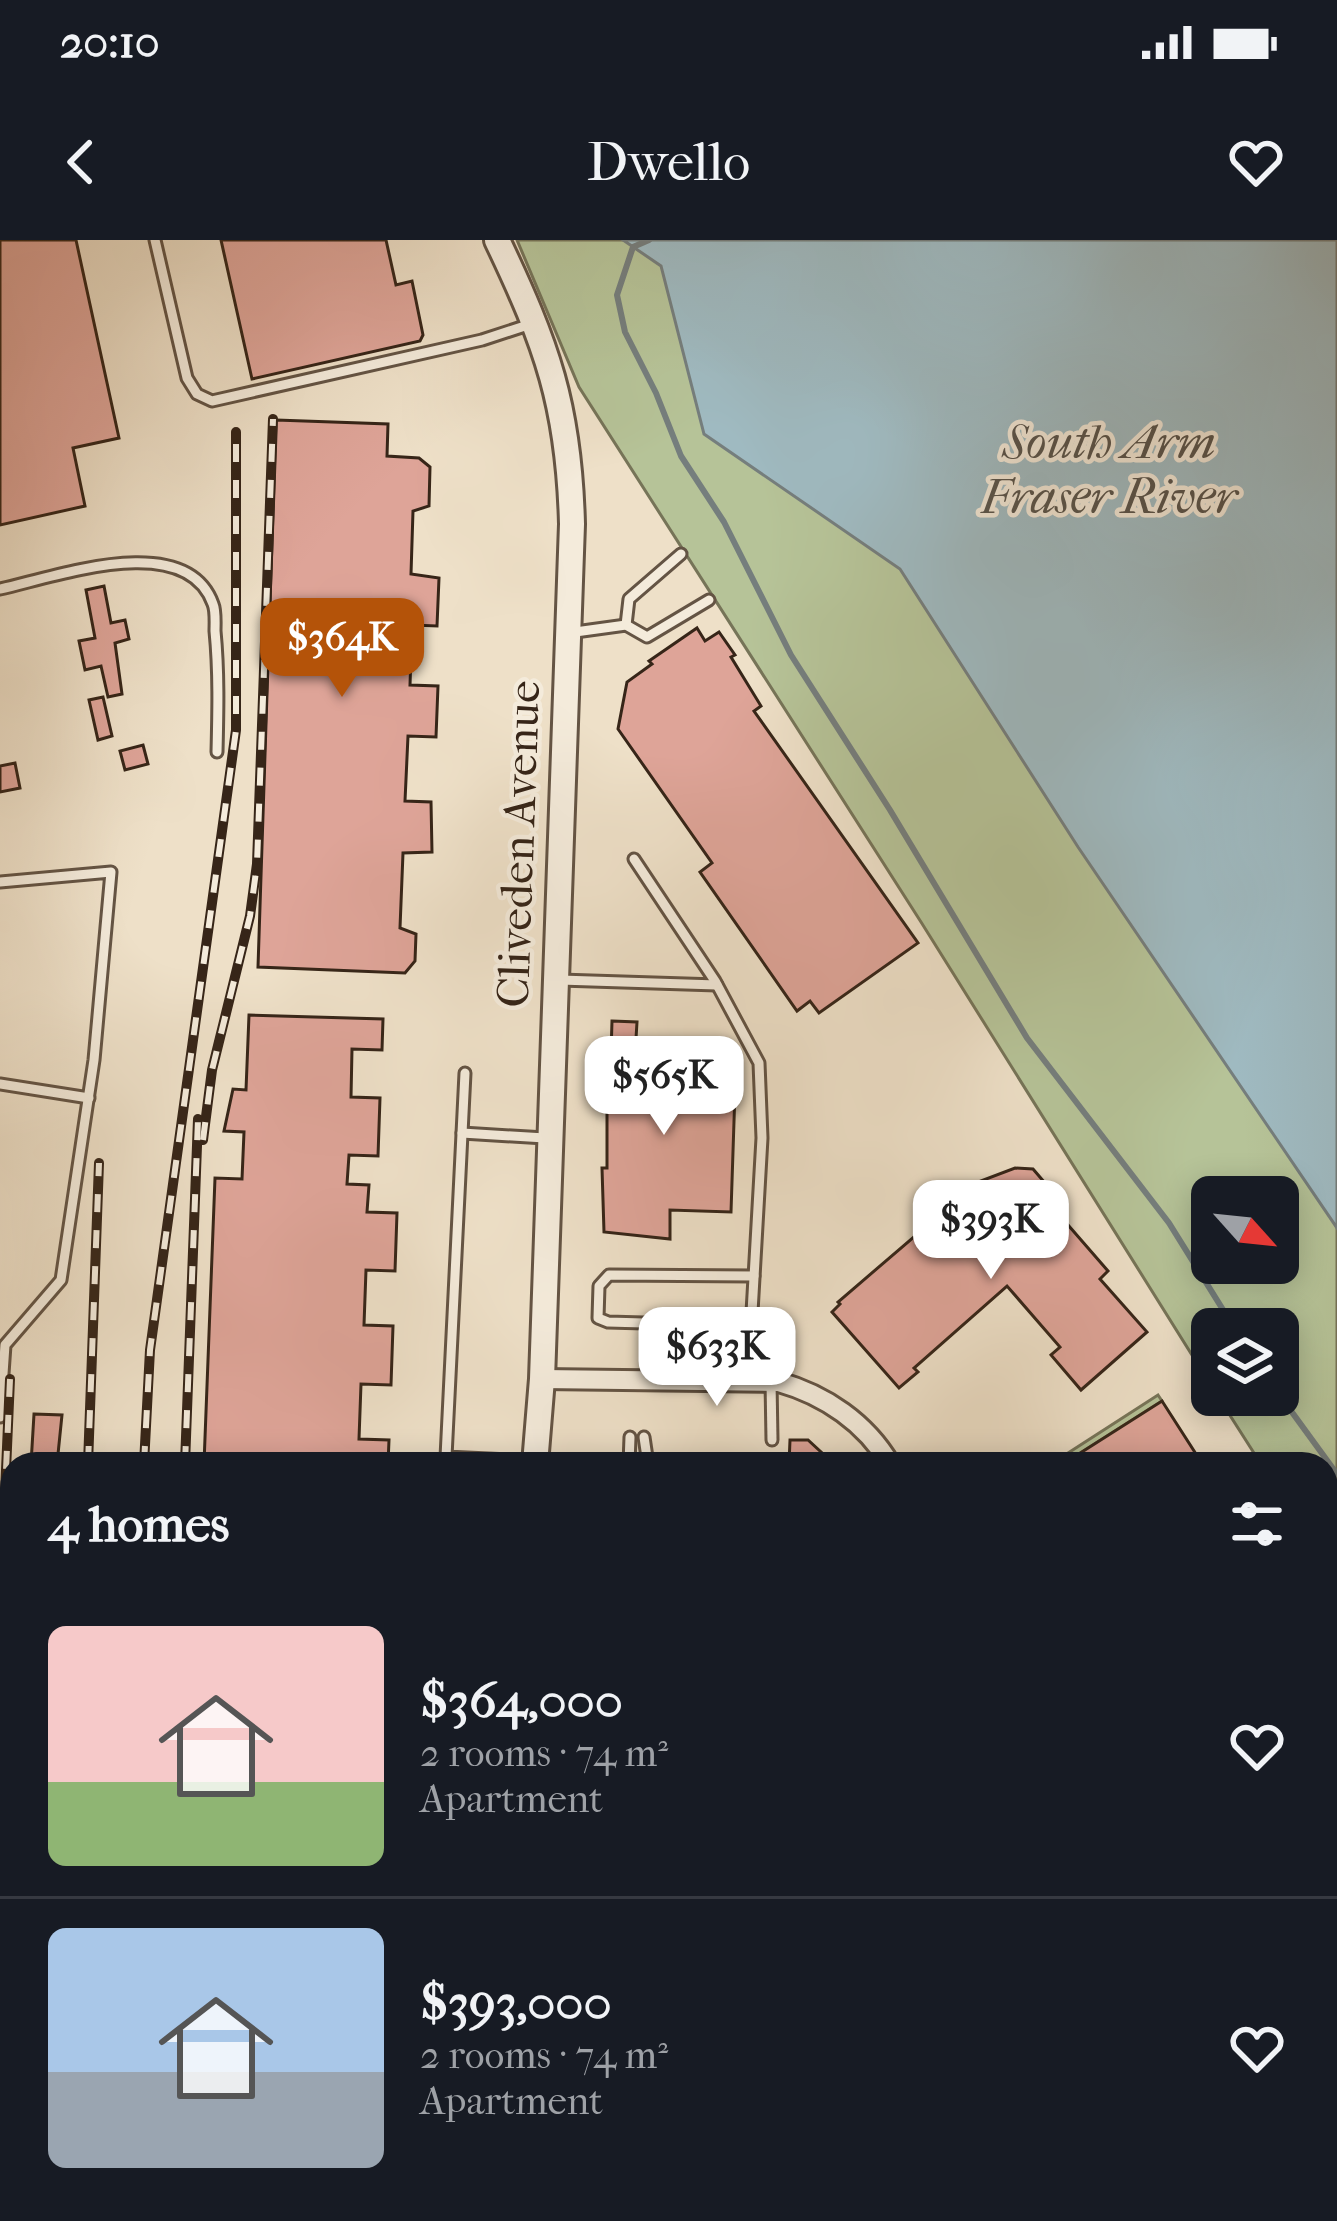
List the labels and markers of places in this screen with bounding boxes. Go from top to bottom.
pin: $364K [258,598,426,700]
pin: $565K [580,1036,748,1138]
pin: $393K [907,1180,1075,1282]
pin: $633K [633,1307,801,1409]

